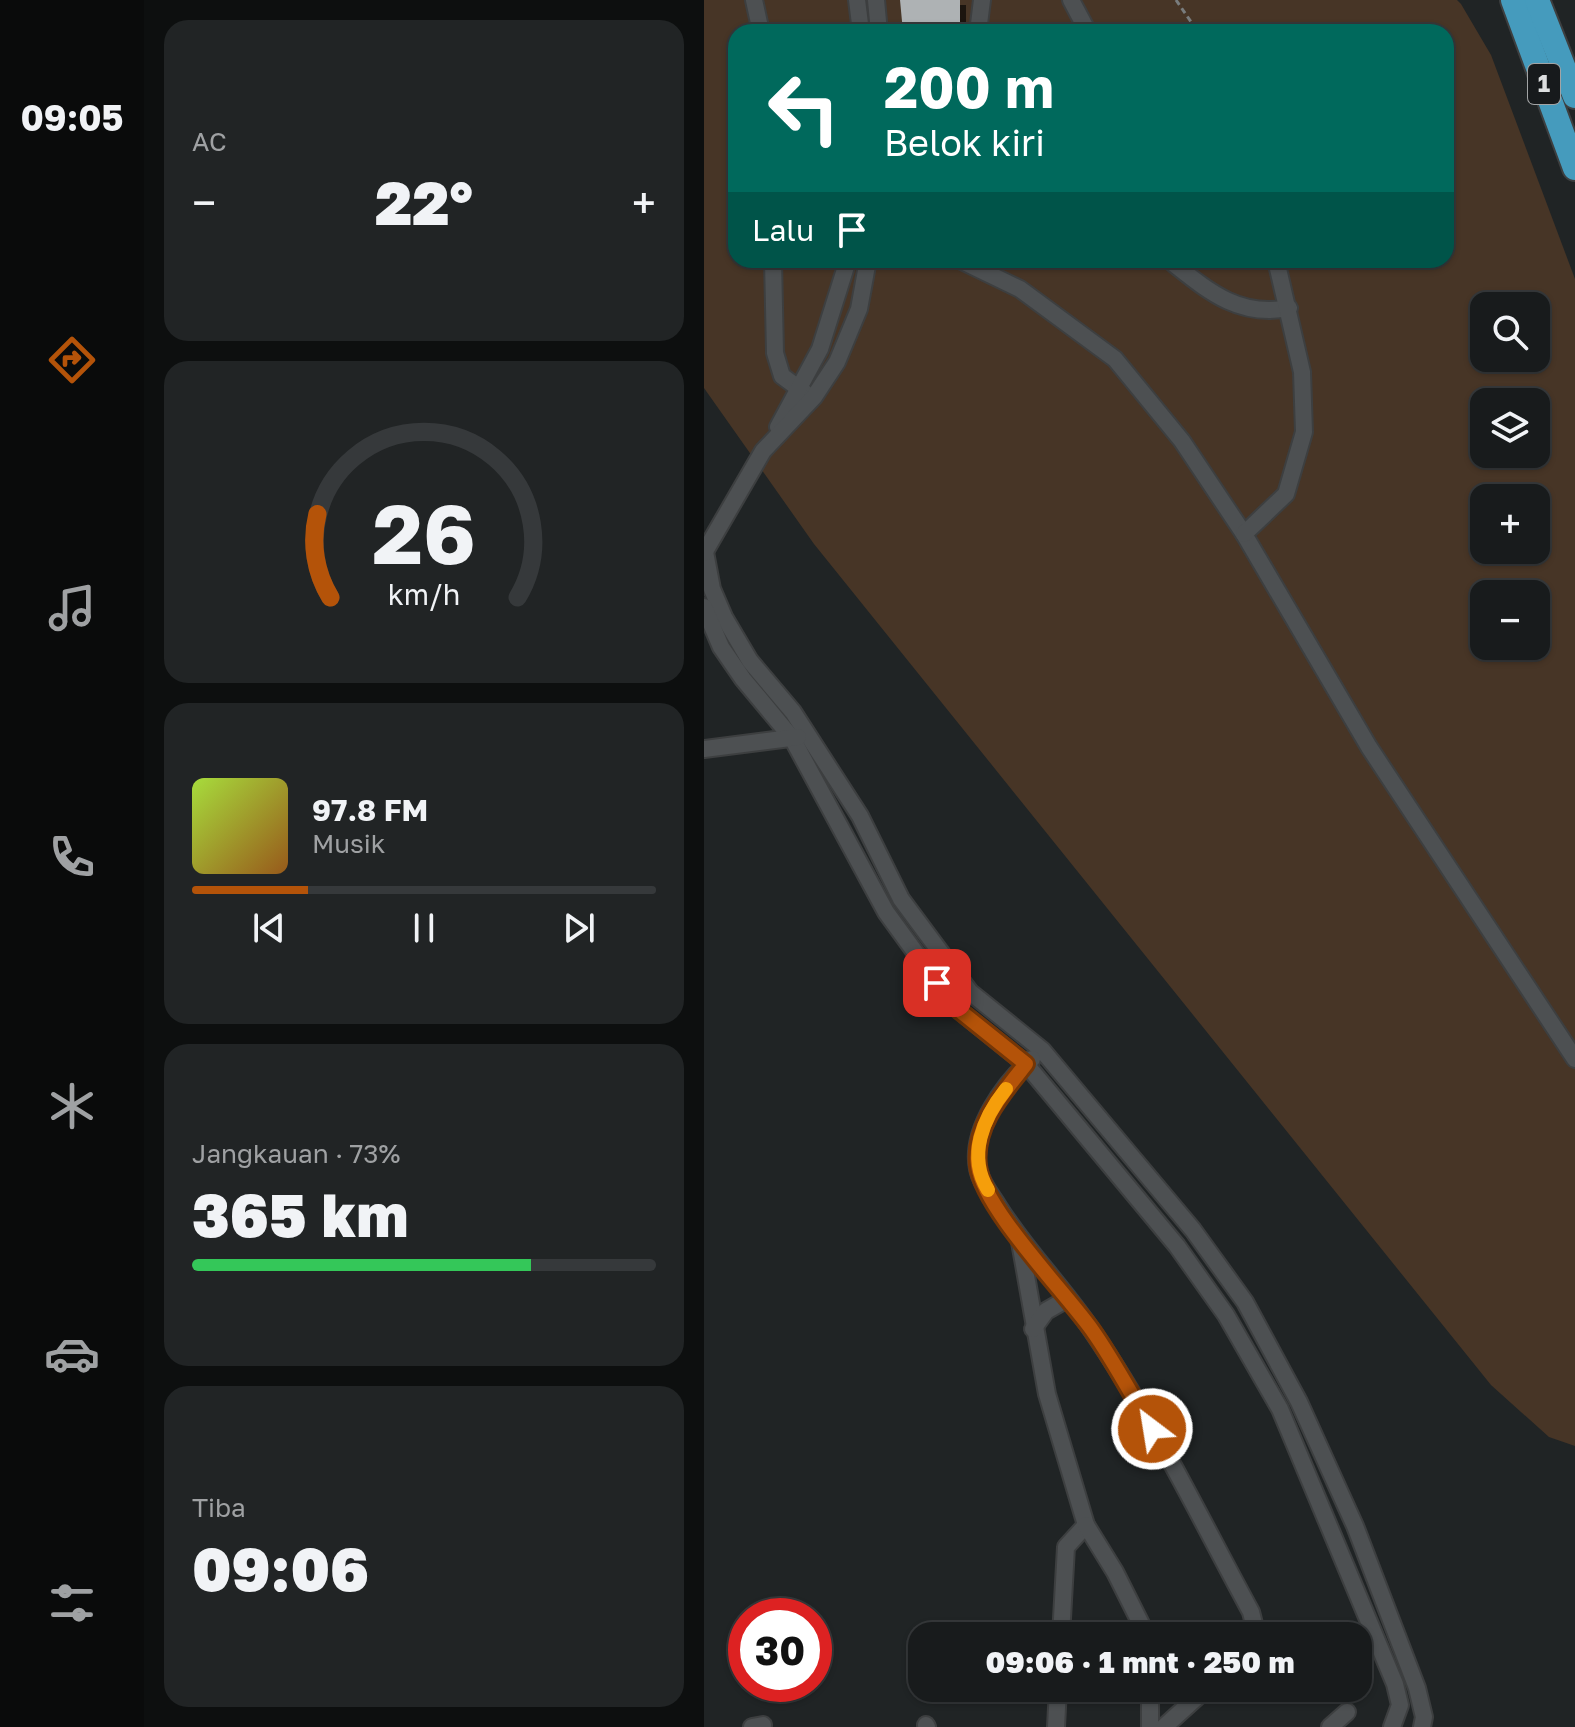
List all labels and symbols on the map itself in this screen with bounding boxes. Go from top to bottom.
road number: 1 [1528,64,1560,104]
pin [903,949,971,1017]
position arrow [1110,1387,1194,1471]
speed limit sign: 30 [728,1598,832,1702]

